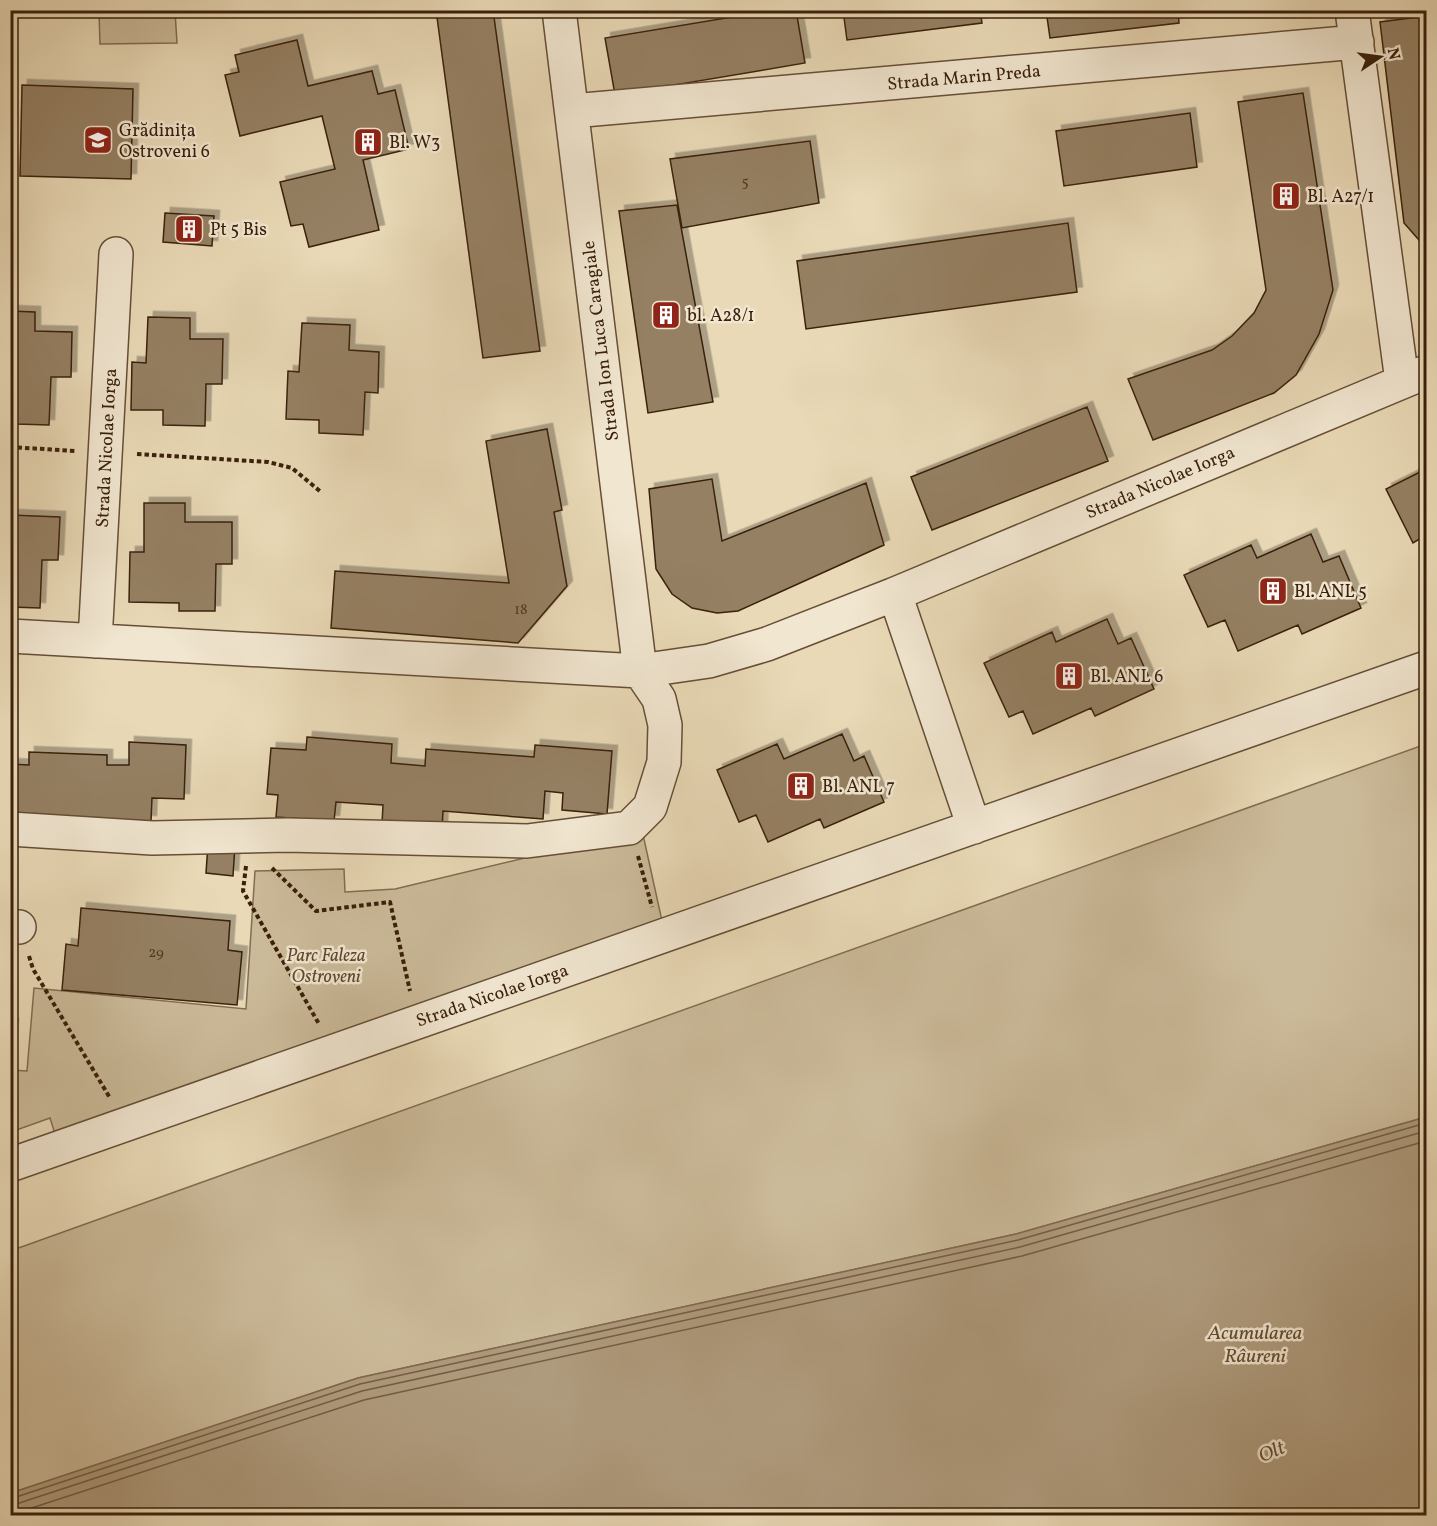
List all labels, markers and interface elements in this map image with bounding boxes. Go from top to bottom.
north arrow [1350,27,1410,87]
text: N [1381,46,1405,63]
street label: Strada Marin Preda [886,59,1042,98]
place label: Grădinița Ostroveni 6 [119,119,210,165]
school or university icon: Grădinița Ostroveni 6 [82,124,114,156]
building icon: Bl. W3 [352,126,384,158]
place label: Bl. W3 [389,131,440,156]
house number: 5 [741,172,749,193]
building icon: Bl. A27/1 [1270,180,1302,212]
place label: Bl. A27/1 [1307,185,1374,210]
building icon: Pt 5 Bis [173,213,205,245]
place label: Pt 5 Bis [210,218,267,243]
street label: Strada Ion Luca Caragiale [577,239,626,442]
building icon: bl. A28/1 [650,299,682,331]
place label: bl. A28/1 [687,304,754,329]
street label: Strada Nicolae Iorga [91,368,124,529]
street label: Strada Nicolae Iorga [1082,441,1239,526]
building icon: Bl. ANL 5 [1257,575,1289,607]
place label: Bl. ANL 5 [1294,580,1367,605]
house number: 18 [514,600,528,621]
building icon: Bl. ANL 6 [1053,660,1085,692]
place label: Bl. ANL 6 [1090,665,1163,690]
building icon: Bl. ANL 7 [785,770,817,802]
place label: Bl. ANL 7 [822,775,895,800]
house number: 29 [148,943,164,964]
park label: Parc Faleza Ostroveni [286,944,366,990]
street label: Strada Nicolae Iorga [413,959,572,1034]
water label: Acumularea Râureni [1207,1320,1302,1371]
water label: Olt [1254,1435,1290,1471]

